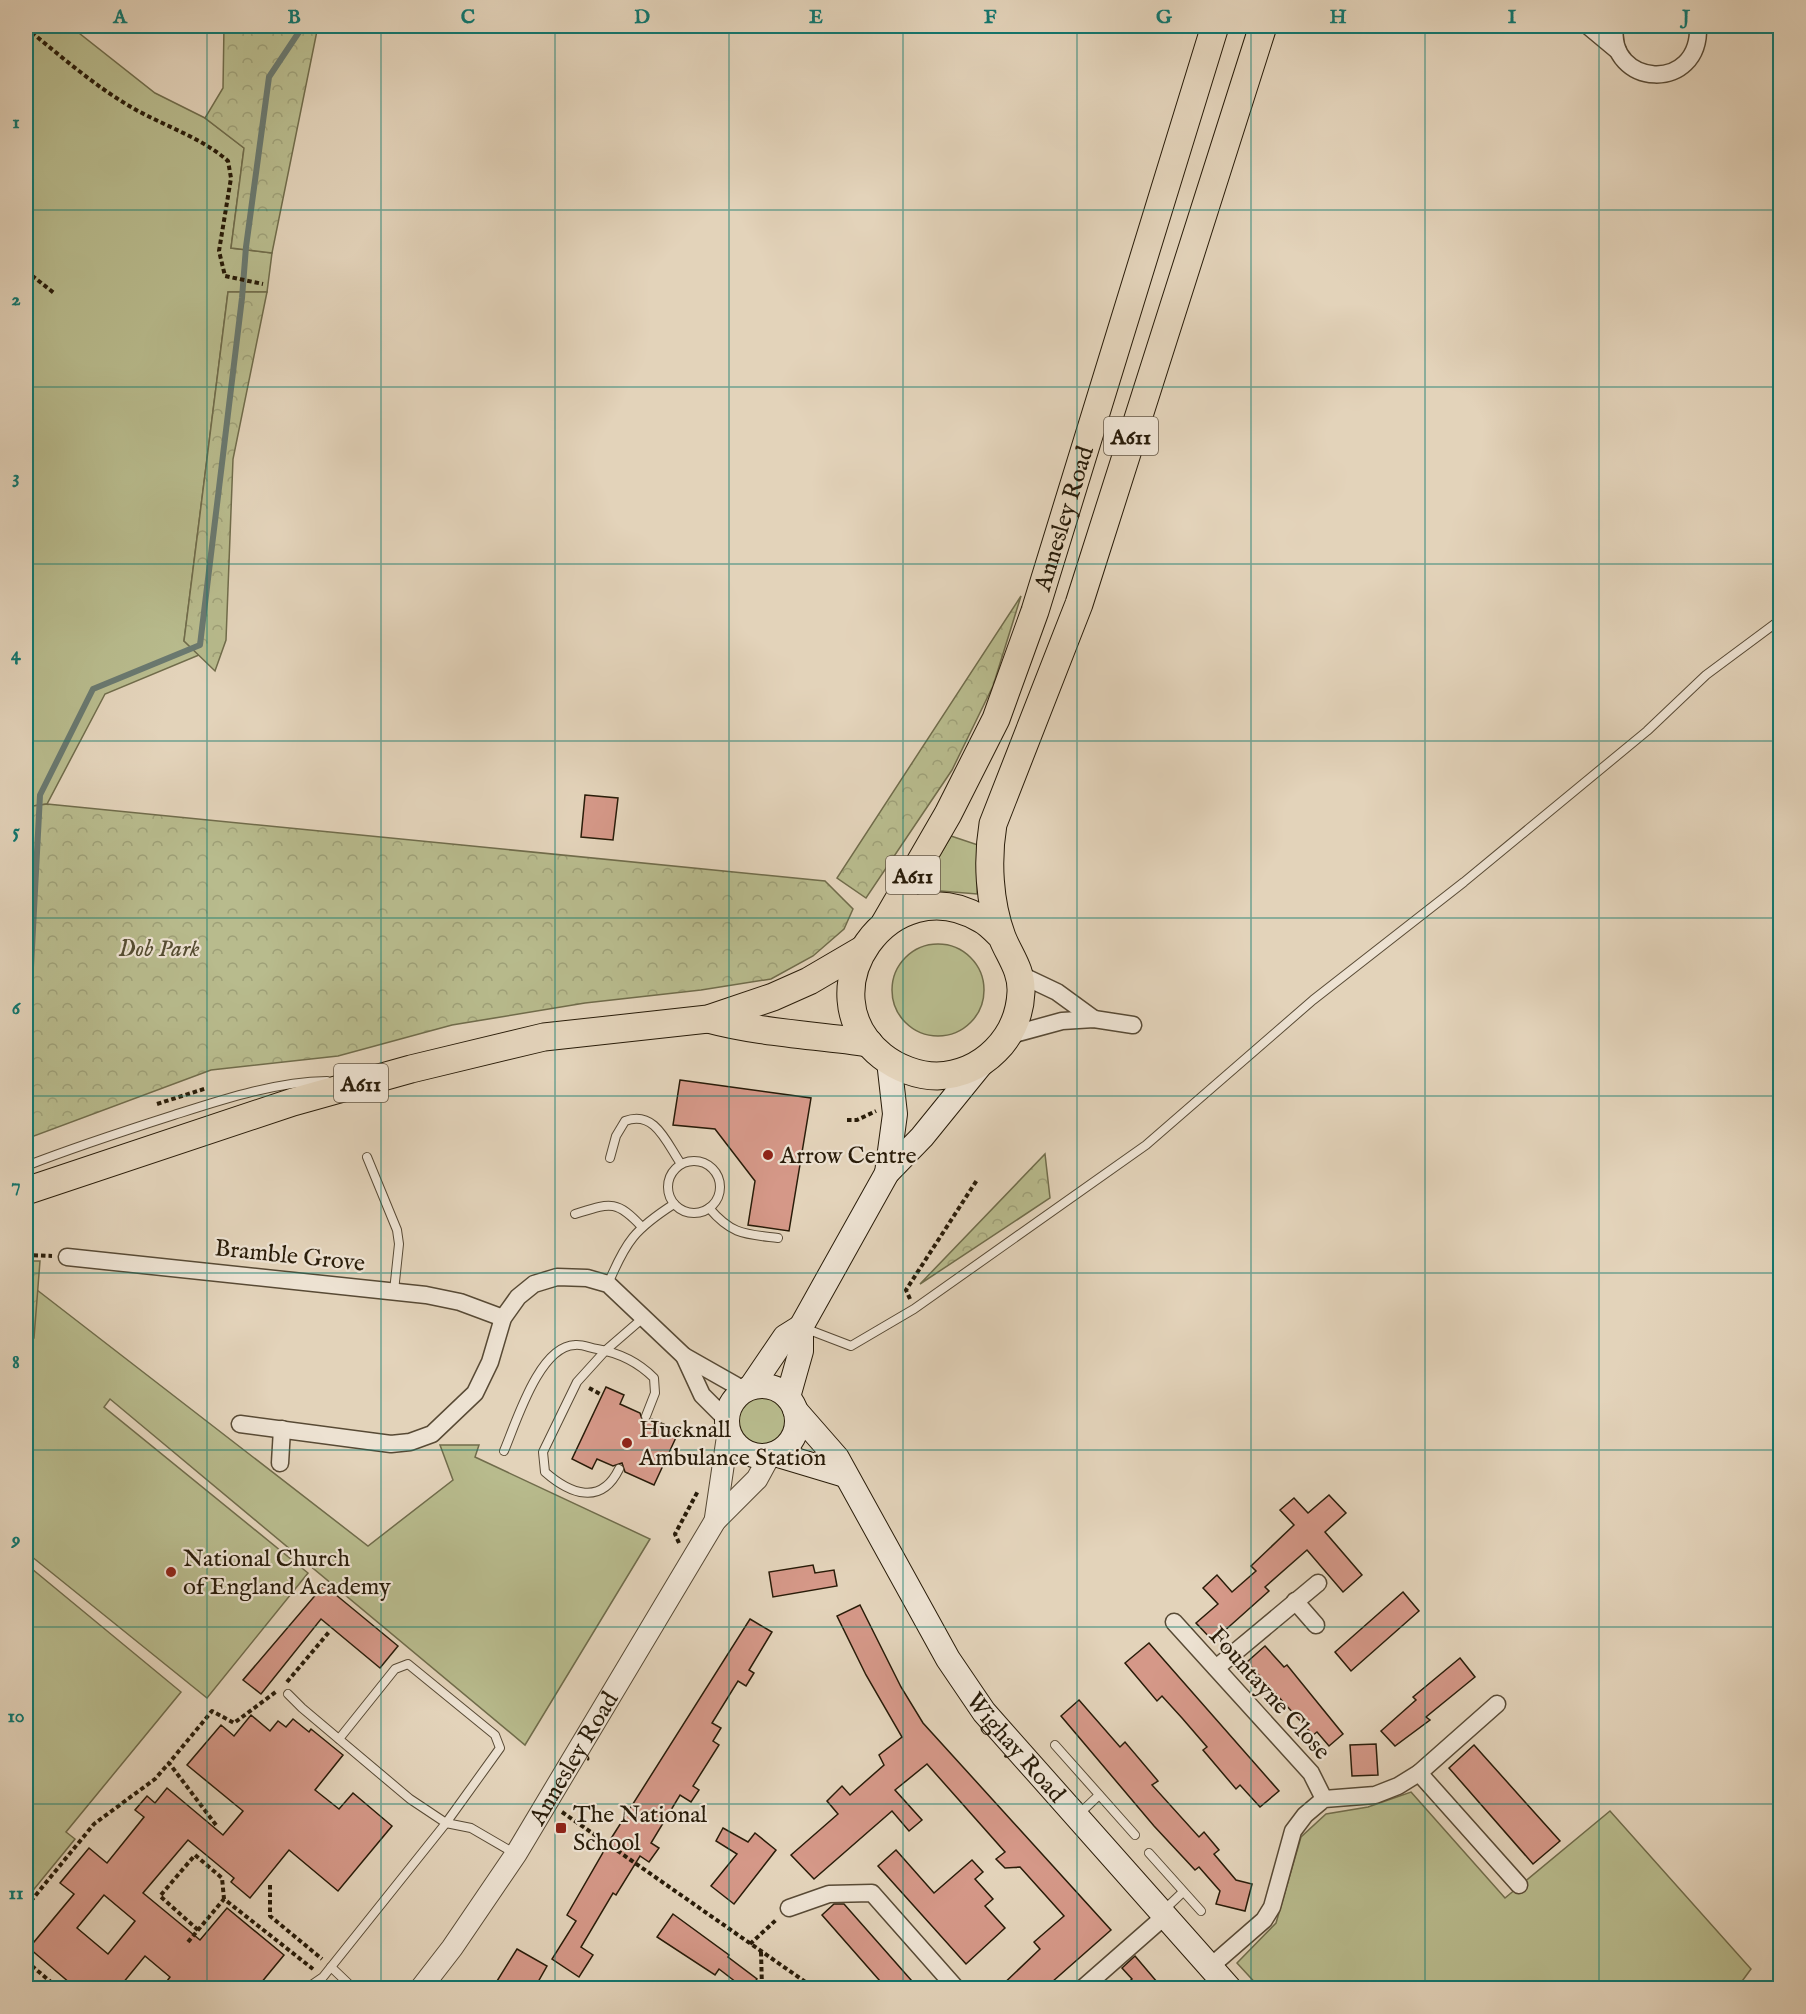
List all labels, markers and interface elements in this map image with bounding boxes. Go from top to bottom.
text: A [112,5,128,30]
text: B [287,5,301,30]
text: C [461,5,475,30]
text: D [634,5,650,30]
text: E [809,5,823,30]
text: F [984,5,997,30]
text: G [1156,5,1173,30]
text: H [1329,5,1347,30]
text: I [1508,5,1517,30]
text: J [1679,5,1691,30]
text: 1 [12,110,20,135]
text: 2 [11,287,21,312]
road number: A611 [1104,417,1158,455]
street label: Annesley Road [1028,442,1102,596]
text: 3 [12,465,20,490]
text: 4 [11,642,22,667]
text: 5 [12,819,20,844]
road number: A611 [886,856,940,894]
park label: Dob Park [118,934,200,965]
text: 6 [12,996,22,1021]
road number: A611 [334,1064,388,1102]
place label: Arrow Centre [779,1141,916,1172]
marker: Arrow Centre [761,1148,775,1162]
text: 7 [11,1173,21,1198]
street label: Bramble Grove [213,1233,367,1280]
text: 8 [12,1350,20,1375]
place label: Hucknall Ambulance Station [638,1415,826,1474]
marker: Hucknall Ambulance Station [620,1436,634,1450]
text: 9 [11,1527,21,1552]
place label: National Church of England Academy [183,1544,391,1603]
marker: National Church of England Academy [164,1565,178,1579]
street label: Fountayne Close [1201,1621,1337,1767]
street label: Annesley Road [522,1686,626,1832]
street label: Wighay Road [958,1687,1072,1810]
text: 10 [7,1704,25,1729]
place label: The National School [573,1800,708,1859]
marker: The National School [554,1821,568,1835]
text: 11 [9,1881,23,1906]

